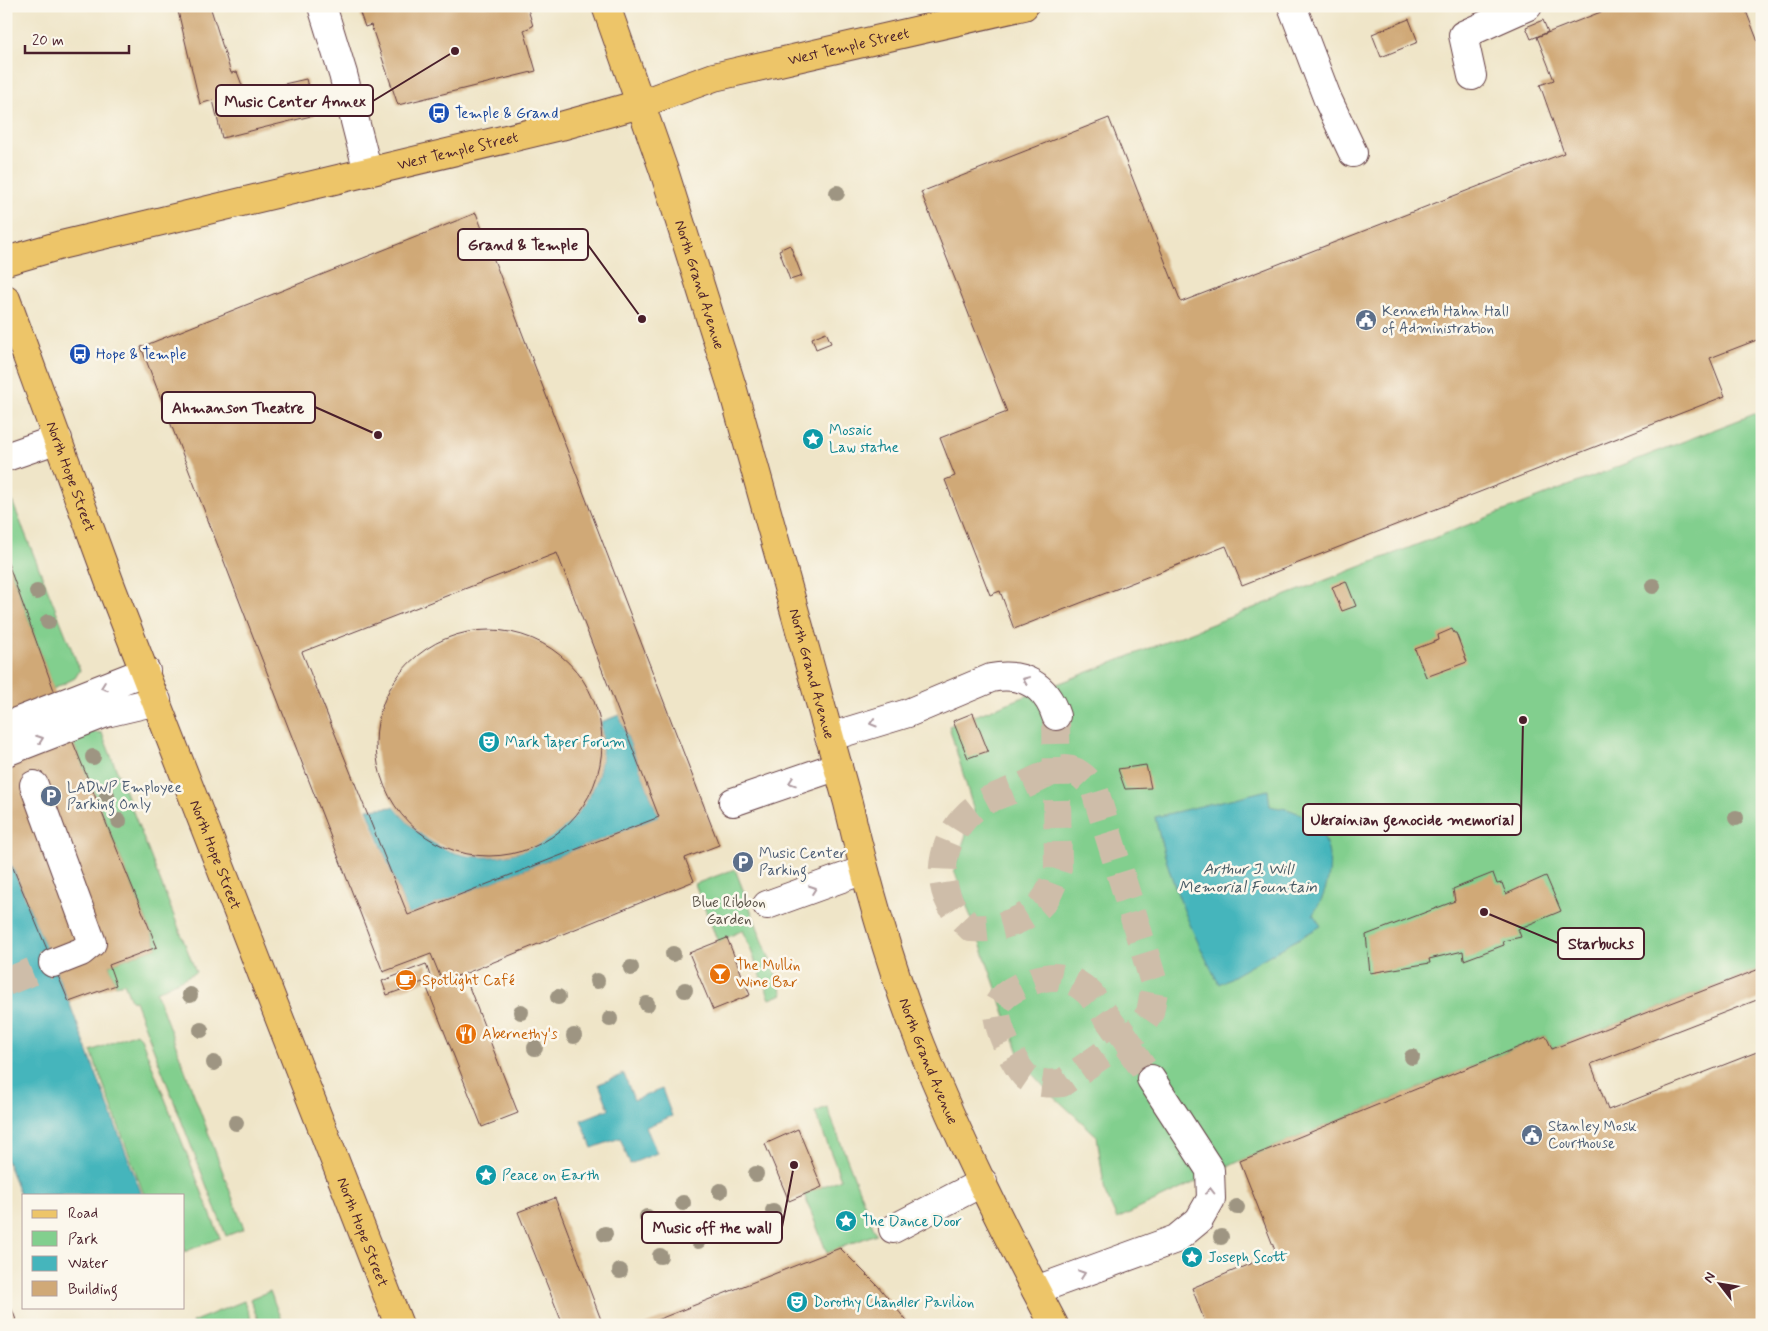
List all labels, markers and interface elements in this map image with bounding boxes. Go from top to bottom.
scale bar [25,22,129,54]
street label: West Temple Street [786,24,912,71]
text: 20 m [32,31,64,51]
callout: Music Center Annex [216,85,373,116]
text: Music Center Annex [224,92,366,113]
bus stop icon: Temple & Grand [427,101,451,125]
place label: Temple & Grand [455,104,559,124]
street label: West Temple Street [395,127,521,176]
street label: North Grand Avenue [669,218,729,352]
callout: Grand & Temple [458,229,588,260]
text: Grand & Temple [468,235,578,256]
place label: Kenneth Hahn Hall of Administration [1382,302,1508,339]
public building icon: Kenneth Hahn Hall of Administration [1354,308,1378,332]
bus stop icon: Hope & Temple [68,342,92,366]
place label: Hope & Temple [96,345,187,365]
callout: Ahmanson Theatre [162,392,315,423]
text: Ahmanson Theatre [172,398,305,419]
street label: North Hope Street [41,419,99,535]
place label: Mosaic Law statue [829,421,899,458]
place icon: Mosaic Law statue [801,427,825,451]
street label: North Grand Avenue [783,606,839,742]
one-way arrow [1022,676,1031,686]
one-way arrow [100,681,109,691]
one-way arrow [869,718,878,728]
theatre icon: Mark Taper Forum [477,730,501,754]
place label: Mark Taper Forum [505,733,625,753]
one-way arrow [35,735,44,745]
one-way arrow [788,776,797,786]
place label: LADWP Employee Parking Only [67,778,182,816]
parking icon: LADWP Employee Parking Only [39,784,63,808]
street label: North Hope Street [184,797,245,913]
callout: Ukrainian genocide memorial [1303,804,1521,835]
text: Ukrainian genocide memorial [1310,810,1514,833]
place label: Music Center Parking [759,844,846,882]
parking icon: Music Center Parking [731,850,755,874]
water label: Arthur J. Will Memorial Fountain [1179,859,1317,898]
one-way arrow [808,884,817,895]
park label: Blue Ribbon Garden [692,893,766,930]
callout: Starbucks [1558,928,1644,959]
text: Starbucks [1568,934,1635,955]
place label: The Mullin Wine Bar [736,956,800,993]
bar icon: The Mullin Wine Bar [708,962,732,986]
cafe icon: Spotlight Café [394,968,418,992]
place label: Spotlight Café [422,971,515,991]
street label: North Grand Avenue [893,996,962,1128]
restaurant icon: Abernethy's [454,1022,478,1046]
place label: Abernethy's [482,1025,558,1045]
place label: Stanley Mosk Courthouse [1548,1117,1637,1154]
public building icon: Stanley Mosk Courthouse [1520,1123,1544,1147]
place icon: Peace on Earth [474,1163,498,1187]
place label: Peace on Earth [502,1166,599,1186]
street label: North Hope Street [331,1175,392,1290]
one-way arrow [1205,1186,1215,1194]
legend [22,1194,185,1308]
text: Road [68,1204,98,1224]
place icon: The Dance Door [834,1209,858,1233]
callout: Music off the wall [642,1212,782,1243]
place label: The Dance Door [862,1212,962,1232]
text: Music off the wall [652,1218,772,1239]
text: Park [68,1230,98,1250]
place icon: Joseph Scott [1180,1245,1204,1269]
place label: Joseph Scott [1208,1248,1288,1268]
text: Water [68,1254,108,1274]
north arrow [1696,1258,1746,1308]
text: N [1700,1269,1720,1286]
one-way arrow [1077,1270,1086,1280]
text: Building [68,1280,118,1301]
theatre icon: Dorothy Chandler Pavilion [785,1290,809,1314]
place label: Dorothy Chandler Pavilion [813,1293,974,1313]

